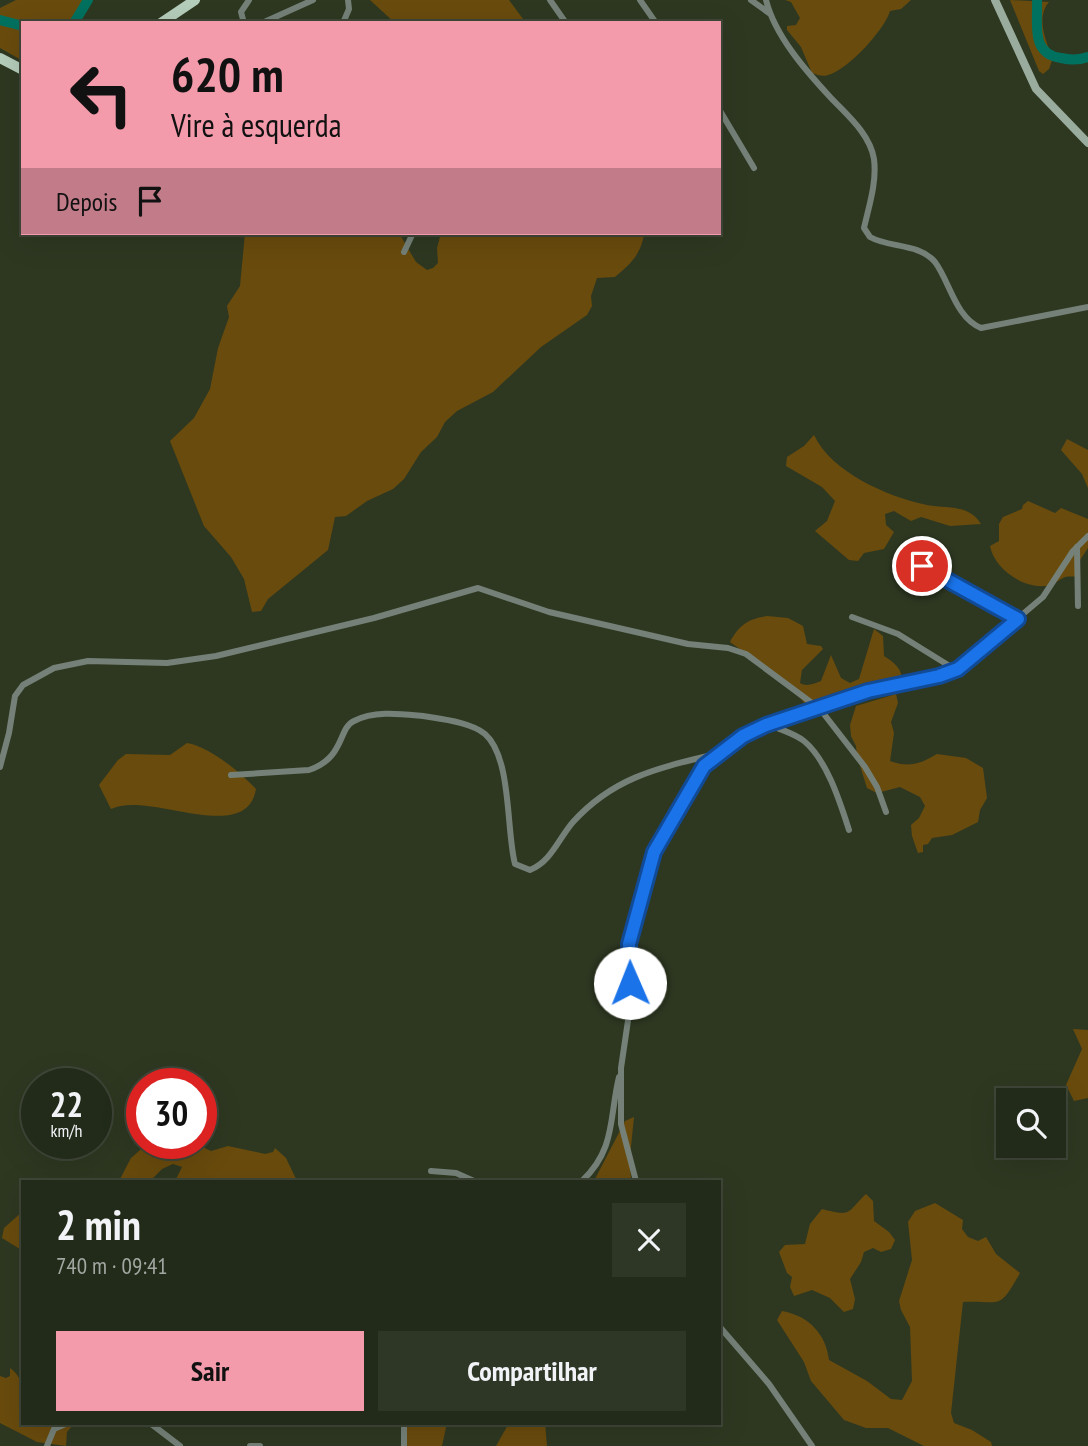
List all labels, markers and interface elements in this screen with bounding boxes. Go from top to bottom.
text: 620 m [171,42,284,106]
icon: left [56,49,147,140]
text: Vire à esquerda [171,104,342,146]
icon: arrive [131,182,169,220]
text: Depois [56,185,117,218]
pin [892,536,952,596]
icon: arrive [903,547,941,585]
position arrow [593,946,667,1020]
speed limit sign: 30 [126,1068,217,1159]
text: 22 [50,1081,83,1127]
map controls [996,1088,1066,1158]
button: search [996,1088,1066,1158]
text: km/h [51,1119,82,1142]
text: 2 min [56,1197,141,1252]
button: close [612,1203,686,1277]
text: 740 m · 09:41 [56,1251,168,1280]
button: Sair [56,1331,364,1411]
button: Compartilhar [378,1331,686,1411]

